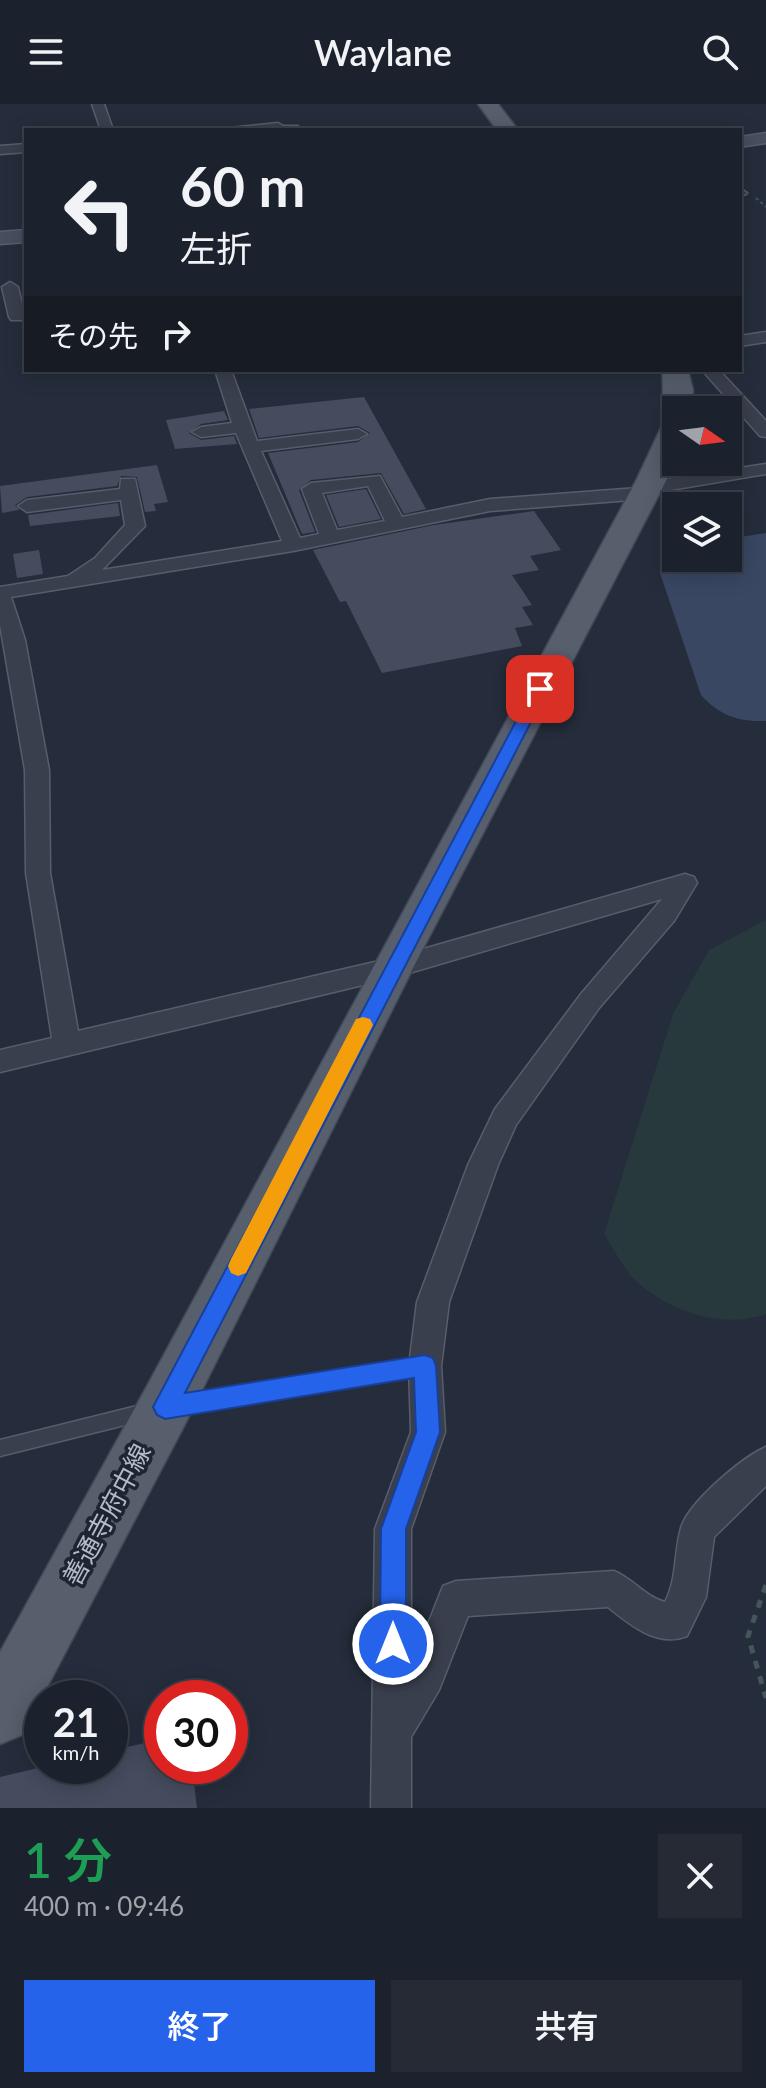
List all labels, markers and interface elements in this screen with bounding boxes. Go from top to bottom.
icon: menu [24,30,68,74]
text: Waylane [314,30,452,74]
icon: search [698,30,742,74]
text: 60 m [180,152,305,219]
icon: left [48,160,152,264]
text: 左折 [180,226,252,270]
icon: right [154,312,198,356]
text: その先 [48,317,138,353]
north arrow [662,396,742,476]
map controls [662,396,742,572]
button: layers [662,492,742,572]
pin [506,655,574,723]
icon: arrive [518,667,562,711]
street label: 善通寺府中線 [55,1438,157,1591]
position arrow [351,1602,435,1686]
speed limit sign: 30 [144,1680,248,1784]
text: 21 [53,1698,99,1746]
text: km/h [53,1740,99,1764]
text: 1 分 [24,1831,112,1888]
button: close [658,1834,742,1918]
text: 400 m · 09:46 [24,1890,184,1922]
button: 終了 [24,1980,375,2072]
button: 共有 [391,1980,742,2072]

